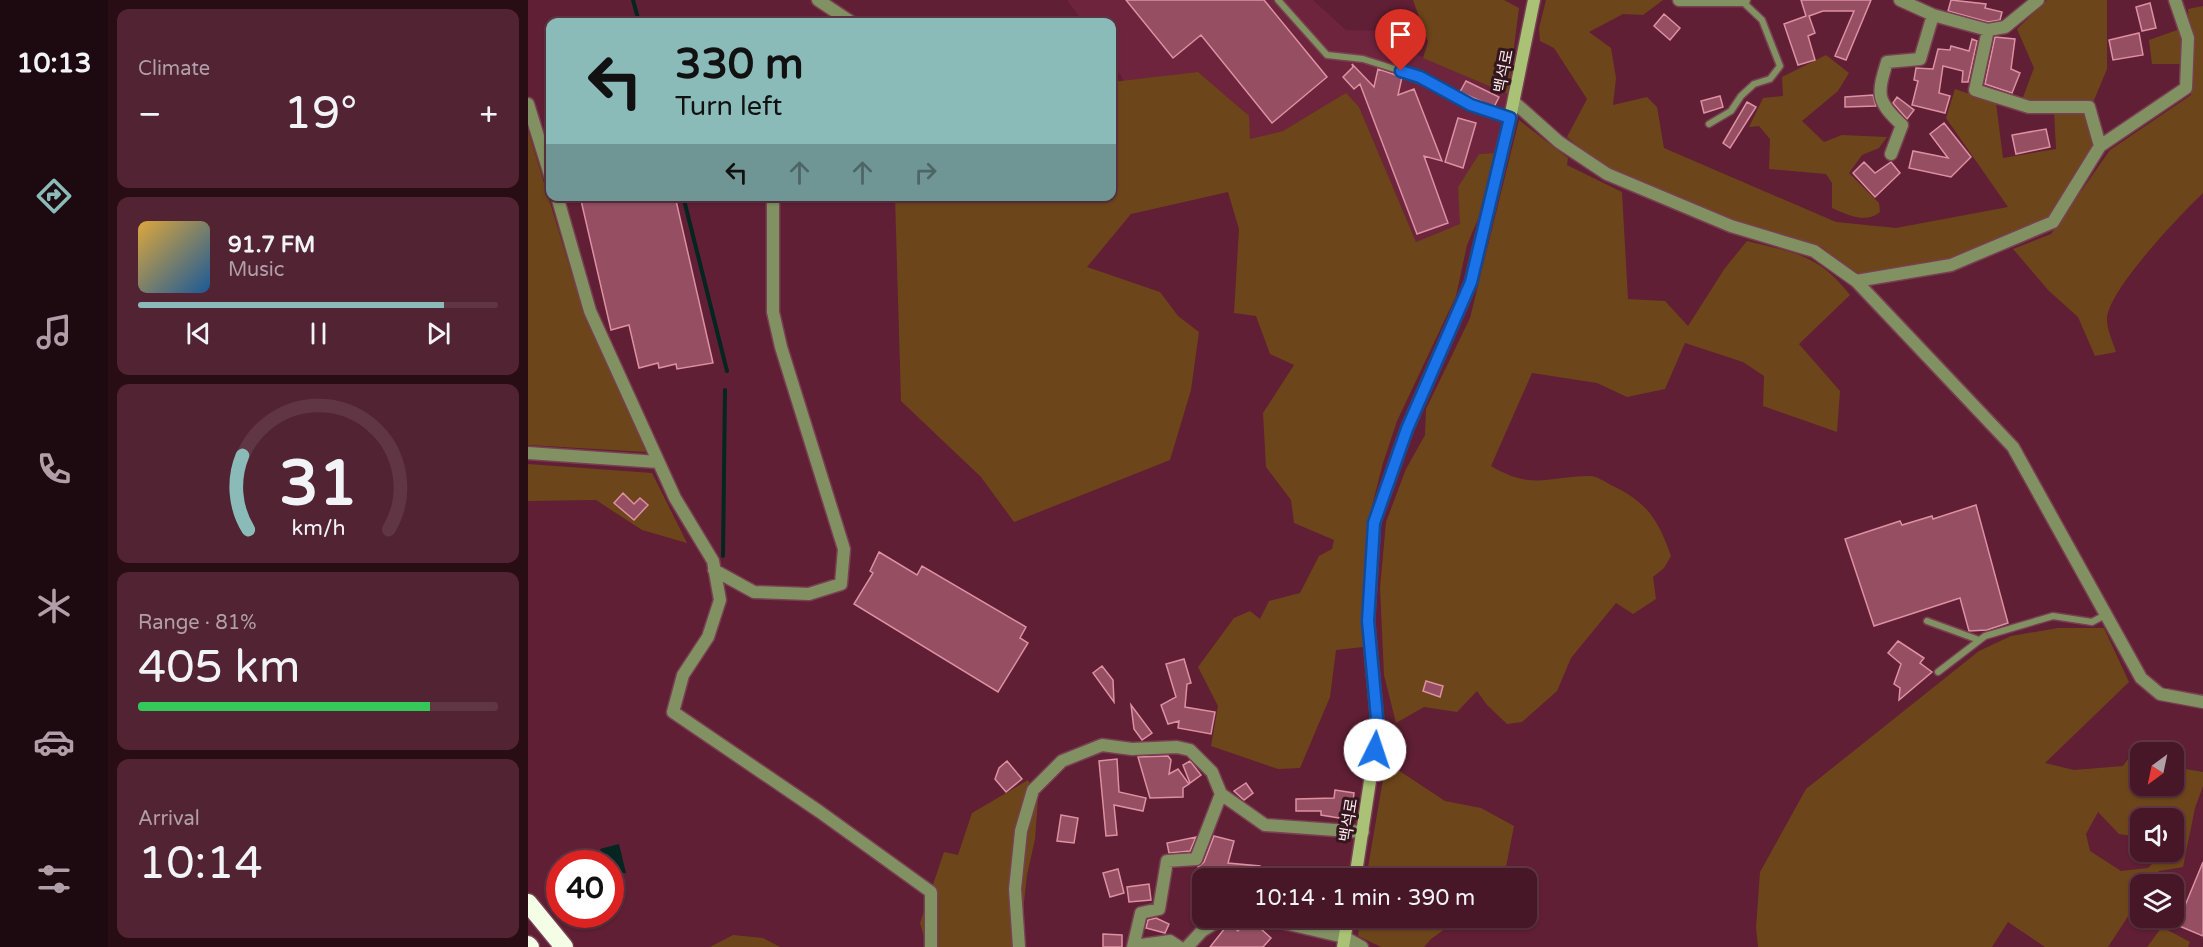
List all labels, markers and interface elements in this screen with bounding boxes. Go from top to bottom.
pin [1375,9,1426,71]
icon: arrive [1384,18,1417,51]
text: 330 m [675,39,804,90]
icon: left [576,42,654,120]
text: 10:13 [17,47,91,80]
street label: 백석로 [1490,47,1518,95]
text: Climate [138,57,210,81]
text: 19° [284,87,357,141]
text: Turn left [675,90,782,123]
text: − [138,95,162,134]
text: + [479,95,498,134]
icon: left [720,156,753,189]
icon: ahead [783,156,816,189]
icon: ahead [846,156,879,189]
icon: right [909,156,942,189]
icon: directions [33,175,75,217]
text: 91.7 FM [228,232,315,258]
text: Music [228,258,284,282]
icon: music [33,311,75,353]
icon: previous [182,317,215,350]
icon: pause [302,317,335,350]
icon: next [422,317,455,350]
icon: phone [33,448,75,490]
text: 31 [279,448,357,523]
text: km/h [291,516,345,542]
icon: climate [33,585,75,627]
text: Range · 81% [138,611,257,635]
text: 405 km [138,641,300,695]
position arrow [1343,718,1407,782]
icon: car [33,721,75,763]
north arrow [2130,742,2184,796]
map controls [2130,742,2184,928]
street label: 백석로 [1336,797,1362,844]
text: Arrival [138,807,200,831]
button: sound [2130,808,2184,862]
text: 10:14 [138,837,263,891]
speed limit sign: 40 [546,850,624,928]
icon: filters [33,858,75,900]
button: layers [2130,874,2184,928]
text: 10:14 · 1 min · 390 m [1254,885,1475,911]

